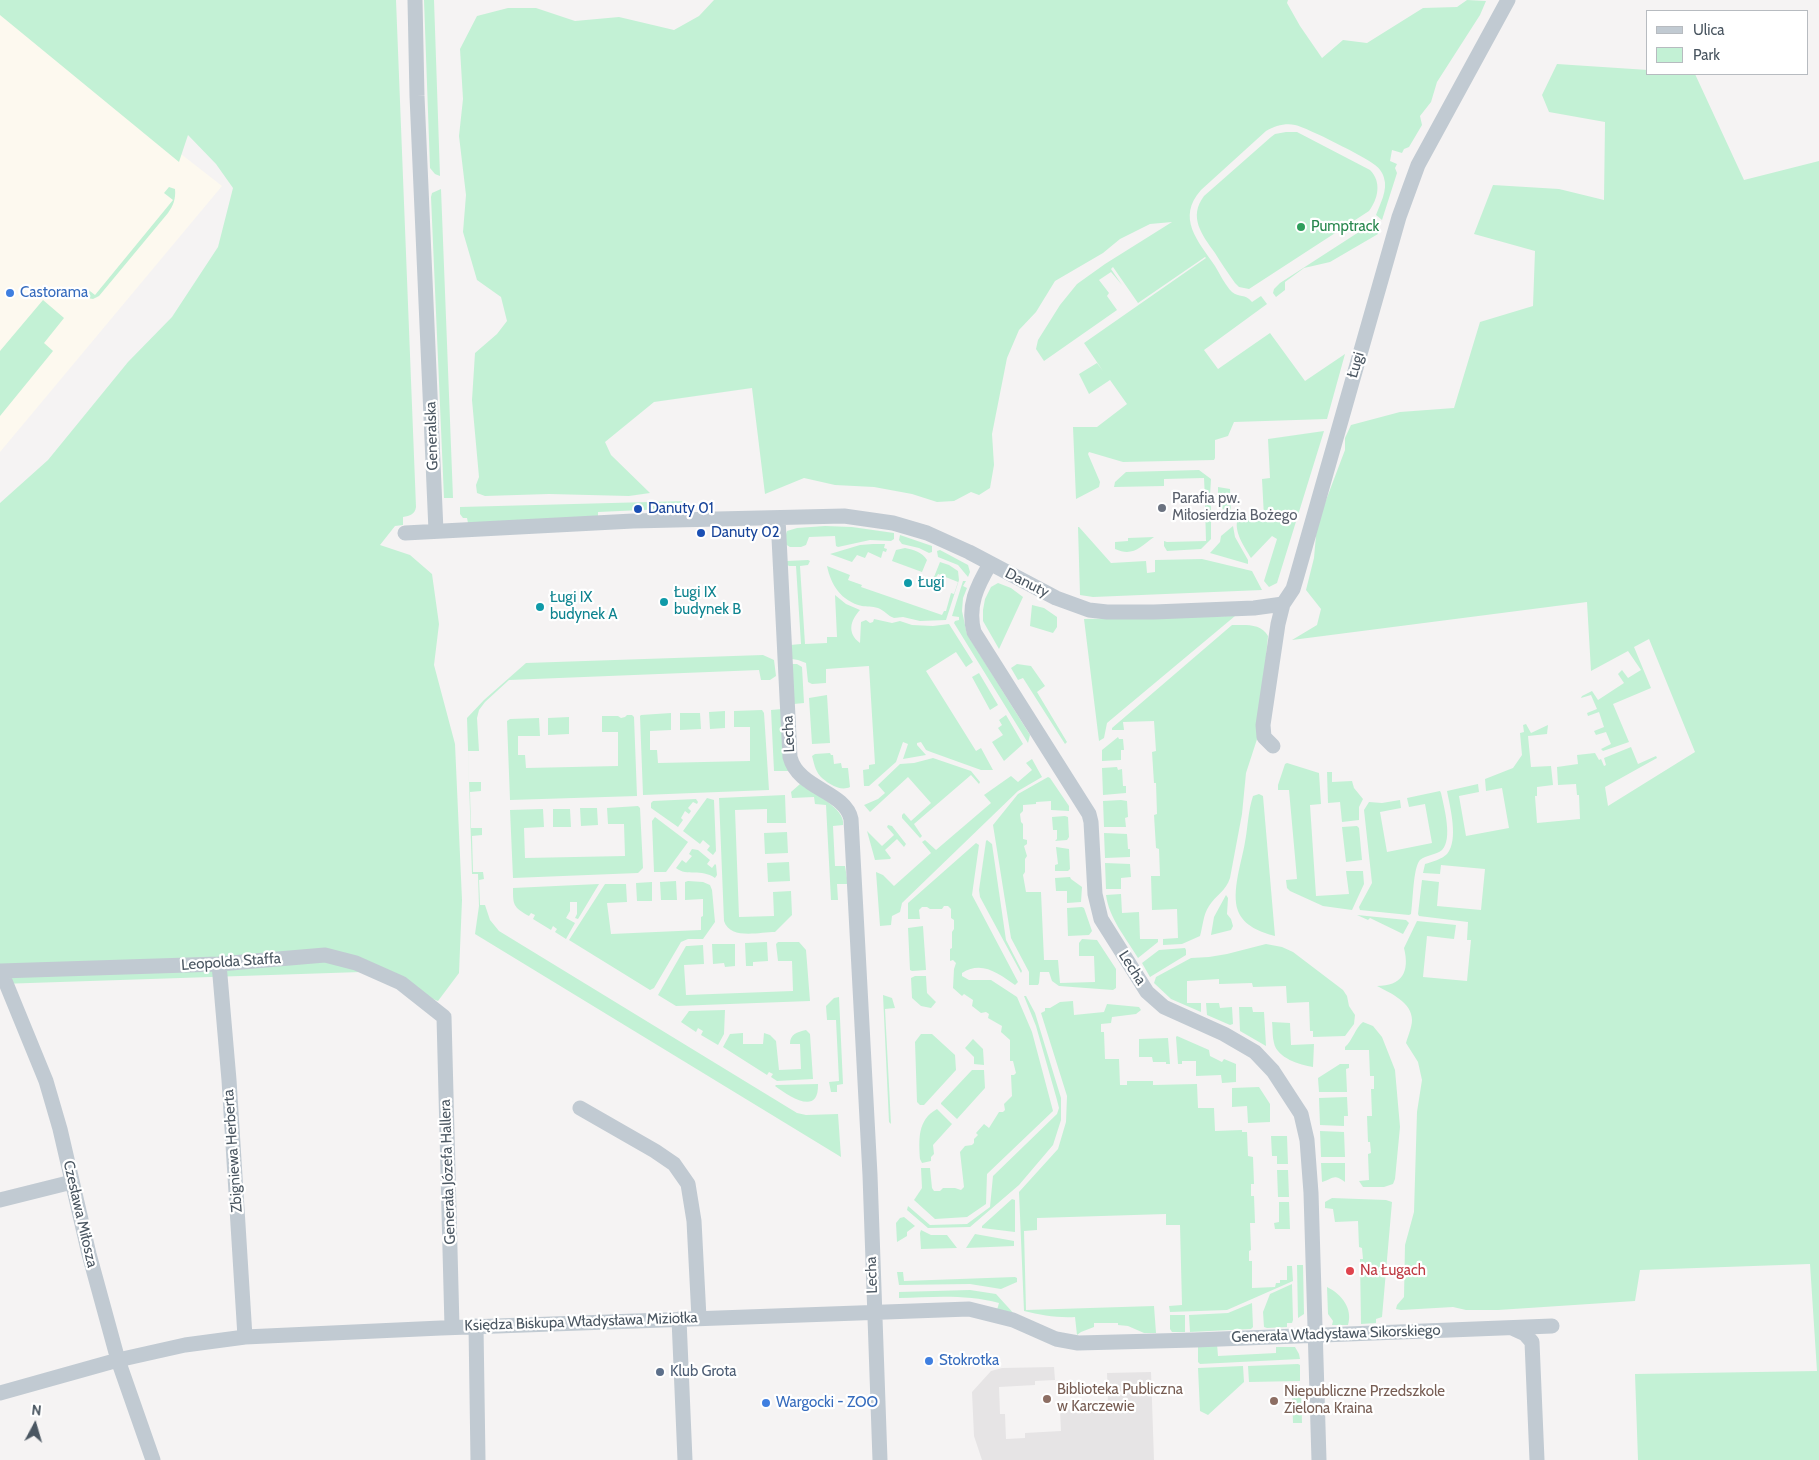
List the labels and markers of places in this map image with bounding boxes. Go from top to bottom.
place label: Pumptrack [1311,218,1379,236]
marker: Pumptrack [1295,221,1307,233]
place label: Castorama [20,284,88,302]
marker: Castorama [4,287,16,299]
place label: Parafia pw. Miłosierdzia Bożego [1172,490,1297,525]
place label: Danuty 01 [648,500,714,518]
marker: Parafia pw. Miłosierdzia Bożego [1156,502,1168,514]
marker: Danuty 01 [632,503,644,515]
place label: Danuty 02 [711,524,780,542]
marker: Danuty 02 [695,527,707,539]
place label: Ługi [918,574,944,592]
marker: Ługi [902,577,914,589]
place label: Ługi IX budynek B [674,584,741,619]
place label: Ługi IX budynek A [550,589,617,624]
marker: Ługi IX budynek B [658,596,670,608]
marker: Ługi IX budynek A [534,601,546,613]
place label: Na Ługach [1360,1262,1426,1280]
marker: Na Ługach [1344,1265,1356,1277]
place label: Stokrotka [939,1352,999,1370]
marker: Stokrotka [923,1355,935,1367]
place label: Klub Grota [670,1363,737,1381]
marker: Klub Grota [654,1366,666,1378]
place label: Biblioteka Publiczna w Karczewie [1057,1381,1183,1416]
place label: Niepubliczne Przedszkole Zielona Kraina [1284,1383,1445,1418]
marker: Biblioteka Publiczna w Karczewie [1041,1393,1053,1405]
place label: Wargocki - ZOO [776,1394,878,1412]
marker: Niepubliczne Przedszkole Zielona Kraina [1268,1395,1280,1407]
marker: Wargocki - ZOO [760,1397,772,1409]

